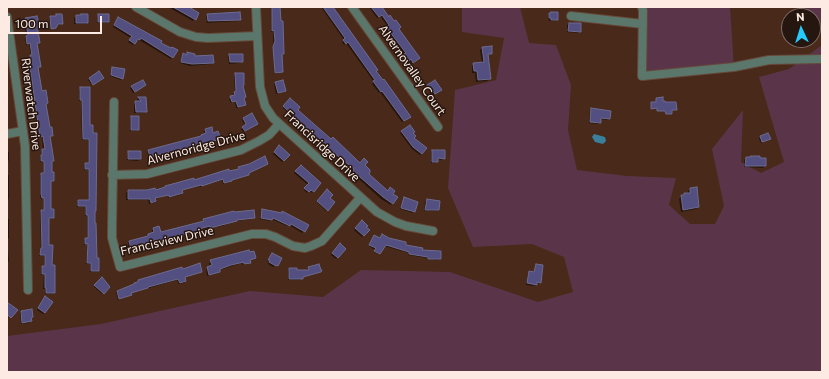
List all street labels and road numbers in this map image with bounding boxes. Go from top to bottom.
street label: Alvernovalley Court [375,22,449,118]
street label: Riverwatch Drive [18,57,44,151]
street label: Francisridge Drive [281,107,363,185]
street label: Alvernoridge Drive [145,128,247,168]
street label: Francisview Drive [119,223,215,259]

